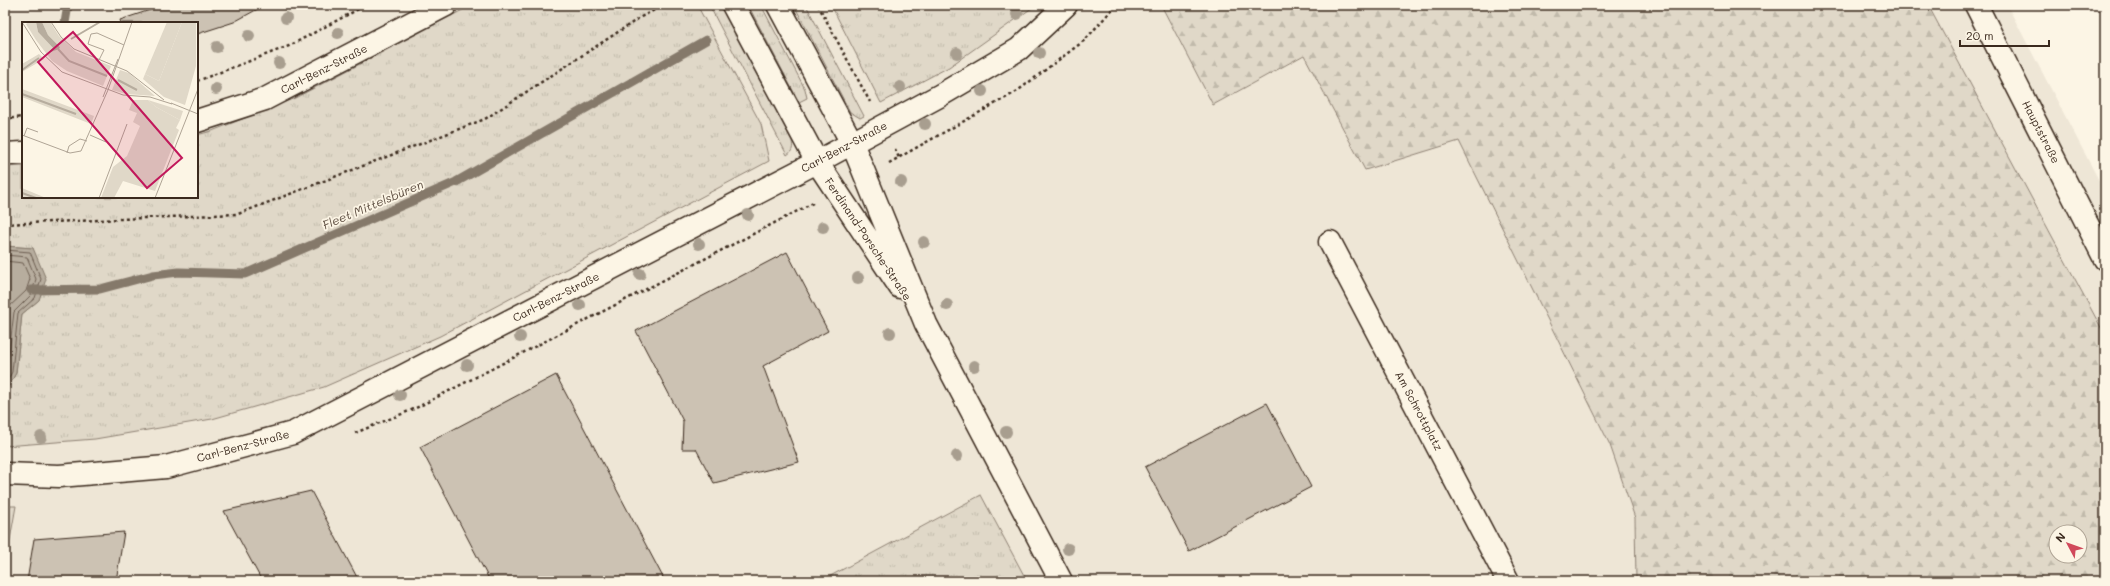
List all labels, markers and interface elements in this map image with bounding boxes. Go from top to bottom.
inset map [22,22,198,198]
scale bar [1960,22,2049,48]
text: 20 m [1966,27,1994,43]
street label: Carl-Benz-Straße [278,40,370,97]
street label: Hauptstraße [2019,98,2064,166]
street label: Carl-Benz-Straße [798,117,890,176]
street label: Ferdinand-Porsche-Straße [822,174,915,303]
water label: Fleet Mittelsbüren [320,175,426,233]
street label: Carl-Benz-Straße [510,268,602,325]
street label: Am Schrottplatz [1392,368,1447,453]
street label: Carl-Benz-Straße [195,426,291,465]
north arrow [2048,524,2088,564]
text: N [2052,529,2068,545]

